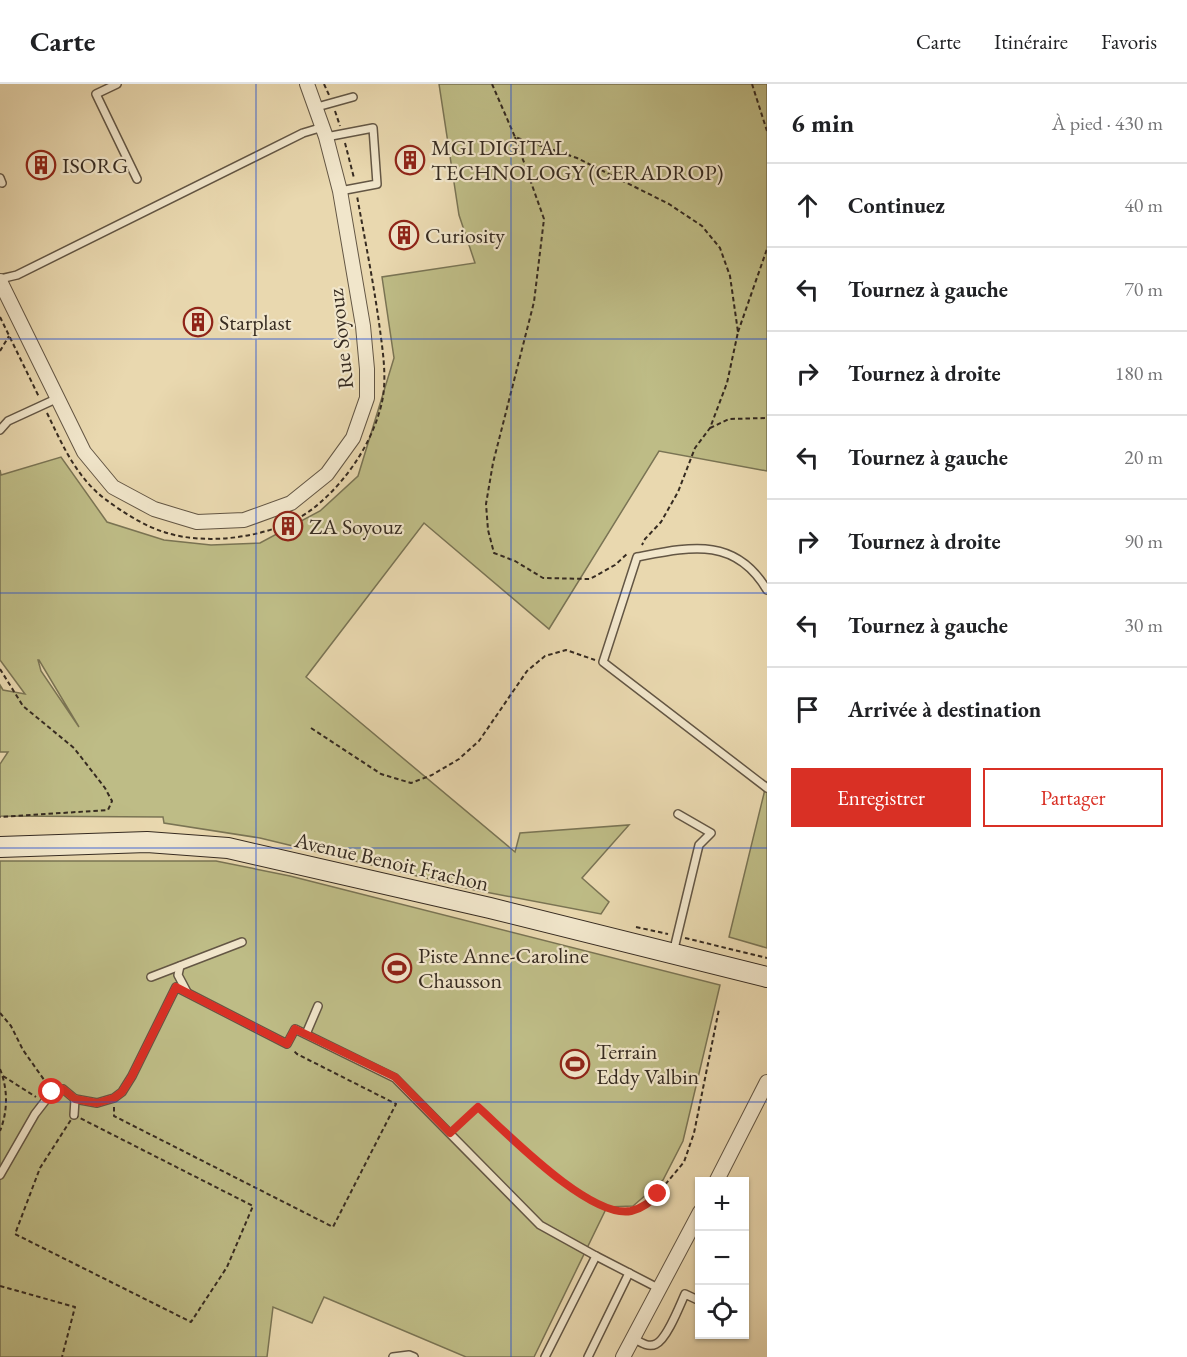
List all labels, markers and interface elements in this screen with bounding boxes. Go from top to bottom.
text: Carte [30,23,96,59]
text: Carte [916,28,961,55]
text: Itinéraire [994,28,1068,55]
text: Favoris [1101,28,1157,55]
text: 6 min [791,106,854,140]
text: À pied · 430 m [1052,110,1163,136]
place label: MGI DIGITAL TECHNOLOGY (CERADROP) [431,133,724,187]
building icon: MGI DIGITAL TECHNOLOGY (CERADROP) [394,144,426,176]
building icon: ISORG [25,149,57,181]
place label: ISORG [62,151,128,180]
icon: ahead [791,189,824,222]
text: Continuez [848,191,945,220]
text: 40 m [1124,192,1163,218]
building icon: Curiosity [388,219,420,251]
place label: Curiosity [425,221,505,250]
icon: left [791,273,824,306]
text: Tournez à gauche [848,275,1008,304]
text: 70 m [1124,276,1163,302]
street label: Rue Soyouz [321,287,360,391]
building icon: Starplast [182,306,214,338]
place label: Starplast [219,308,292,337]
icon: right [791,357,824,390]
text: Tournez à droite [848,359,1001,388]
text: 180 m [1115,360,1163,386]
icon: left [791,441,824,474]
text: Tournez à gauche [848,443,1008,472]
text: 20 m [1124,444,1163,470]
building icon: ZA Soyouz [272,510,304,542]
place label: ZA Soyouz [309,512,403,541]
icon: right [791,525,824,558]
text: Tournez à droite [848,527,1001,556]
text: 90 m [1124,528,1163,554]
icon: left [791,609,824,642]
text: Tournez à gauche [848,611,1008,640]
text: 30 m [1124,612,1163,638]
icon: arrive [791,693,824,726]
text: Arrivée à destination [848,695,1041,724]
button: Enregistrer [791,768,971,827]
button: Partager [983,768,1163,827]
street label: Avenue Benoit Frachon [291,825,492,898]
place label: Piste Anne-Caroline Chausson [418,941,589,995]
sports icon: Piste Anne-Caroline Chausson [381,952,413,984]
place label: Terrain Eddy Valbin [596,1037,700,1091]
sports icon: Terrain Eddy Valbin [559,1048,591,1080]
route start [38,1078,64,1104]
map controls [695,1177,749,1339]
button: + [695,1177,749,1231]
route end [644,1180,670,1206]
button: − [695,1231,749,1285]
button: locate [695,1285,749,1339]

